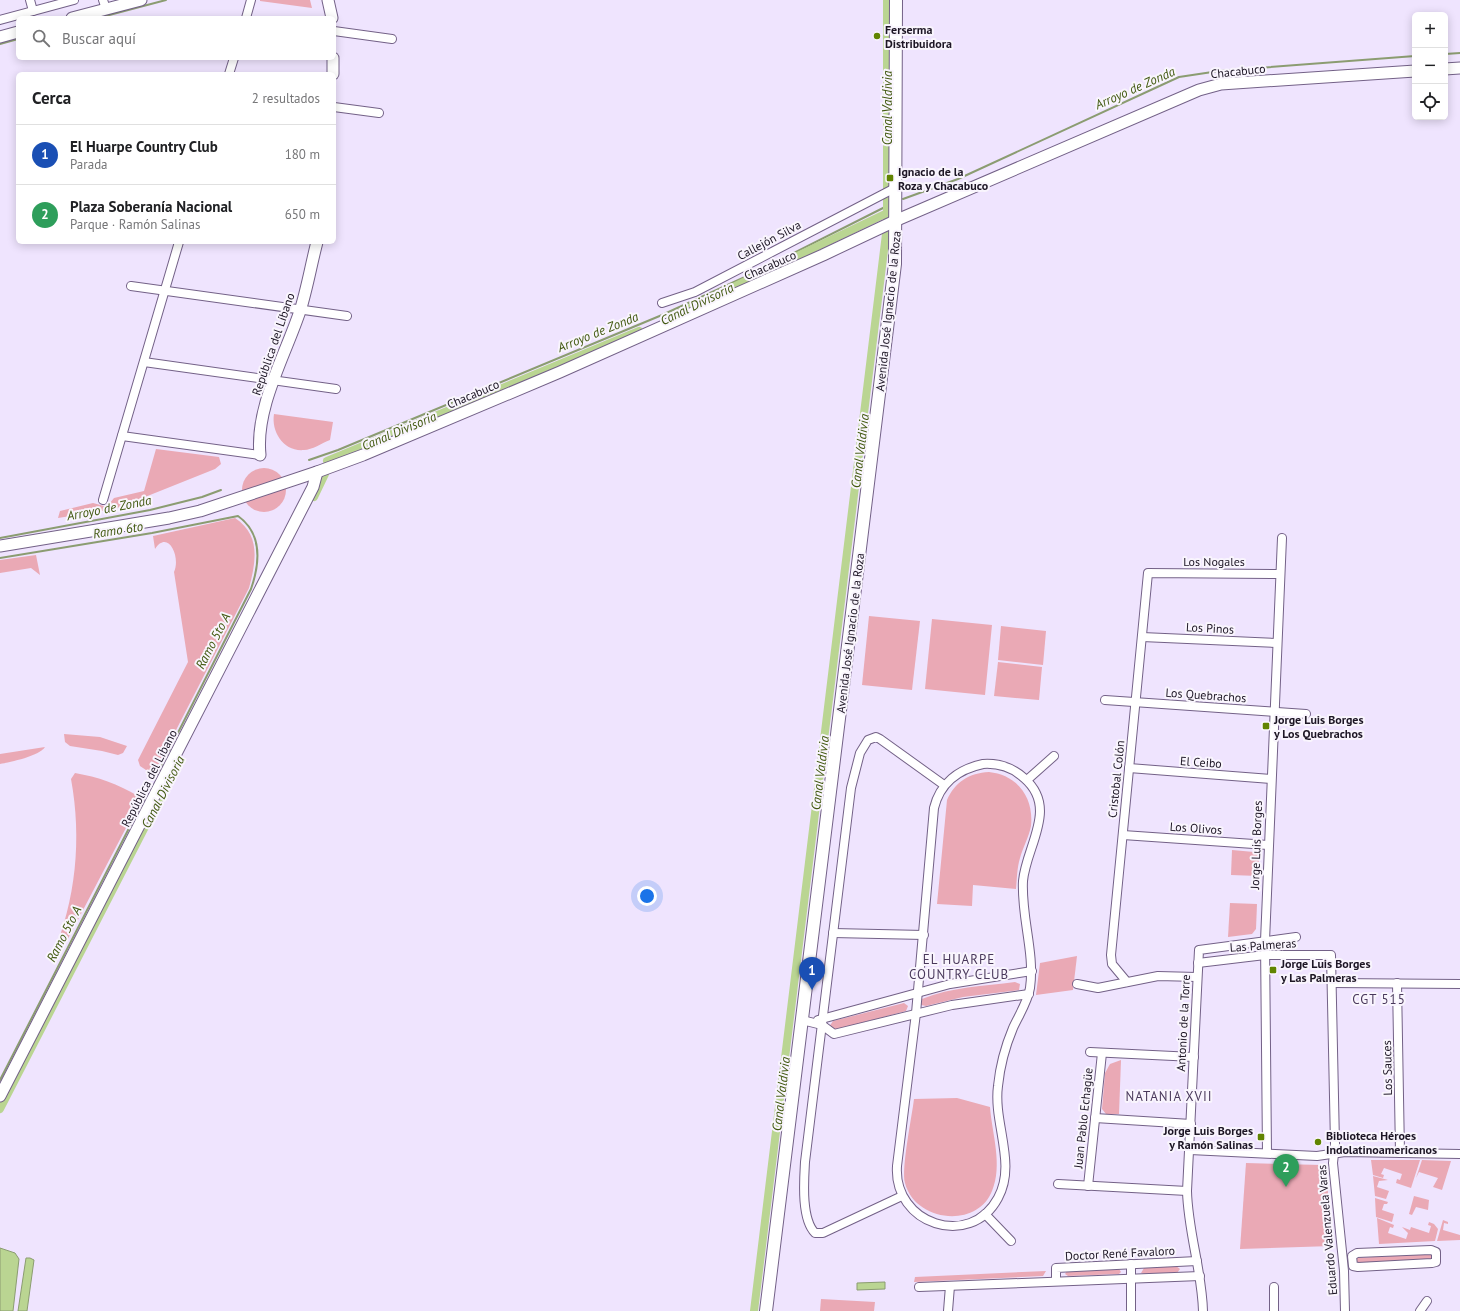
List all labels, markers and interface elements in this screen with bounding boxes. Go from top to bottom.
map controls [1412,12,1448,120]
button: + [1412,12,1448,48]
search box [16,16,336,60]
place label: Ferserma Distribuidora [885,22,952,51]
icon: search [30,27,52,49]
text: Buscar aquí [62,29,136,48]
marker: Ferserma Distribuidora [872,31,882,41]
button: − [1412,48,1448,84]
street label: Chacabuco [1210,61,1266,81]
water label: Arroyo de Zonda [1091,63,1178,114]
water label: Canal Valdivia [879,70,896,145]
button: locate [1412,84,1448,120]
text: Cerca [32,87,71,109]
text: 2 resultados [252,90,320,107]
text: El Huarpe Country Club [70,137,218,156]
text: 1 [41,146,49,163]
text: 180 m [285,146,320,163]
text: Parada [70,156,108,173]
place label: Ignacio de la Roza y Chacabuco [898,164,989,193]
marker: Ignacio de la Roza y Chacabuco [885,173,895,183]
text: Plaza Soberanía Nacional [70,197,232,216]
text: 2 [41,206,49,223]
text: 650 m [285,206,320,223]
text: Parque · Ramón Salinas [70,216,201,233]
street label: Callejón Silva [735,217,803,263]
street label: Avenida José Ignacio de la Roza [872,230,904,392]
street label: Chacabuco [742,247,798,283]
water label: Canal Divisoria [658,279,737,329]
street label: República del Líbano [248,291,298,397]
water label: Arroyo de Zonda [554,308,642,356]
street label: Chacabuco [445,376,501,412]
water label: Canal Divisoria [359,407,439,454]
water label: Canal Valdivia [847,412,873,489]
water label: Arroyo de Zonda [64,491,153,525]
water label: Ramo 6to [92,518,145,542]
street label: Avenida José Ignacio de la Roza [833,552,867,714]
street label: Los Nogales [1183,554,1245,569]
water label: Ramo 5to A [192,610,234,672]
street label: Los Pinos [1186,619,1234,637]
street label: Los Quebrachos [1165,685,1247,705]
place label: Jorge Luis Borges y Los Quebrachos [1273,712,1364,741]
marker: Jorge Luis Borges y Los Quebrachos [1261,721,1271,731]
street label: República del Líbano [118,727,180,829]
water label: Canal Valdivia [807,734,833,811]
street label: Cristobal Colón [1104,739,1128,819]
water label: Canal Divisoria [137,752,189,831]
street label: El Ceibo [1180,753,1222,771]
street label: Jorge Luis Borges [1247,800,1265,891]
street label: Los Olivos [1169,819,1223,837]
your location [637,886,657,906]
water label: Ramo 5to A [43,903,85,965]
street label: Las Palmeras [1229,935,1297,955]
district label: EL HUARPE COUNTRY CLUB [909,951,1009,983]
place label: Jorge Luis Borges y Las Palmeras [1280,956,1371,985]
pin: 1 [799,957,825,990]
marker: Jorge Luis Borges y Las Palmeras [1268,965,1278,975]
street label: Antonio de la Torre [1173,974,1193,1072]
district label: CGT 515 [1352,991,1406,1008]
street label: Los Sauces [1379,1040,1395,1096]
water label: Canal Valdivia [768,1055,794,1132]
street label: Juan Pablo Echagüe [1070,1067,1096,1170]
district label: NATANIA XVII [1125,1088,1213,1105]
place label: Jorge Luis Borges y Ramón Salinas [1162,1123,1253,1152]
place label: Biblioteca Héroes Indolatinoamericanos [1326,1128,1437,1157]
marker: Jorge Luis Borges y Ramón Salinas [1256,1132,1266,1142]
marker: Biblioteca Héroes Indolatinoamericanos [1313,1137,1323,1147]
pin: 2 [1273,1154,1299,1187]
street label: Eduardo Valenzuela Varas [1314,1164,1340,1296]
street label: Doctor René Favaloro [1065,1243,1175,1263]

